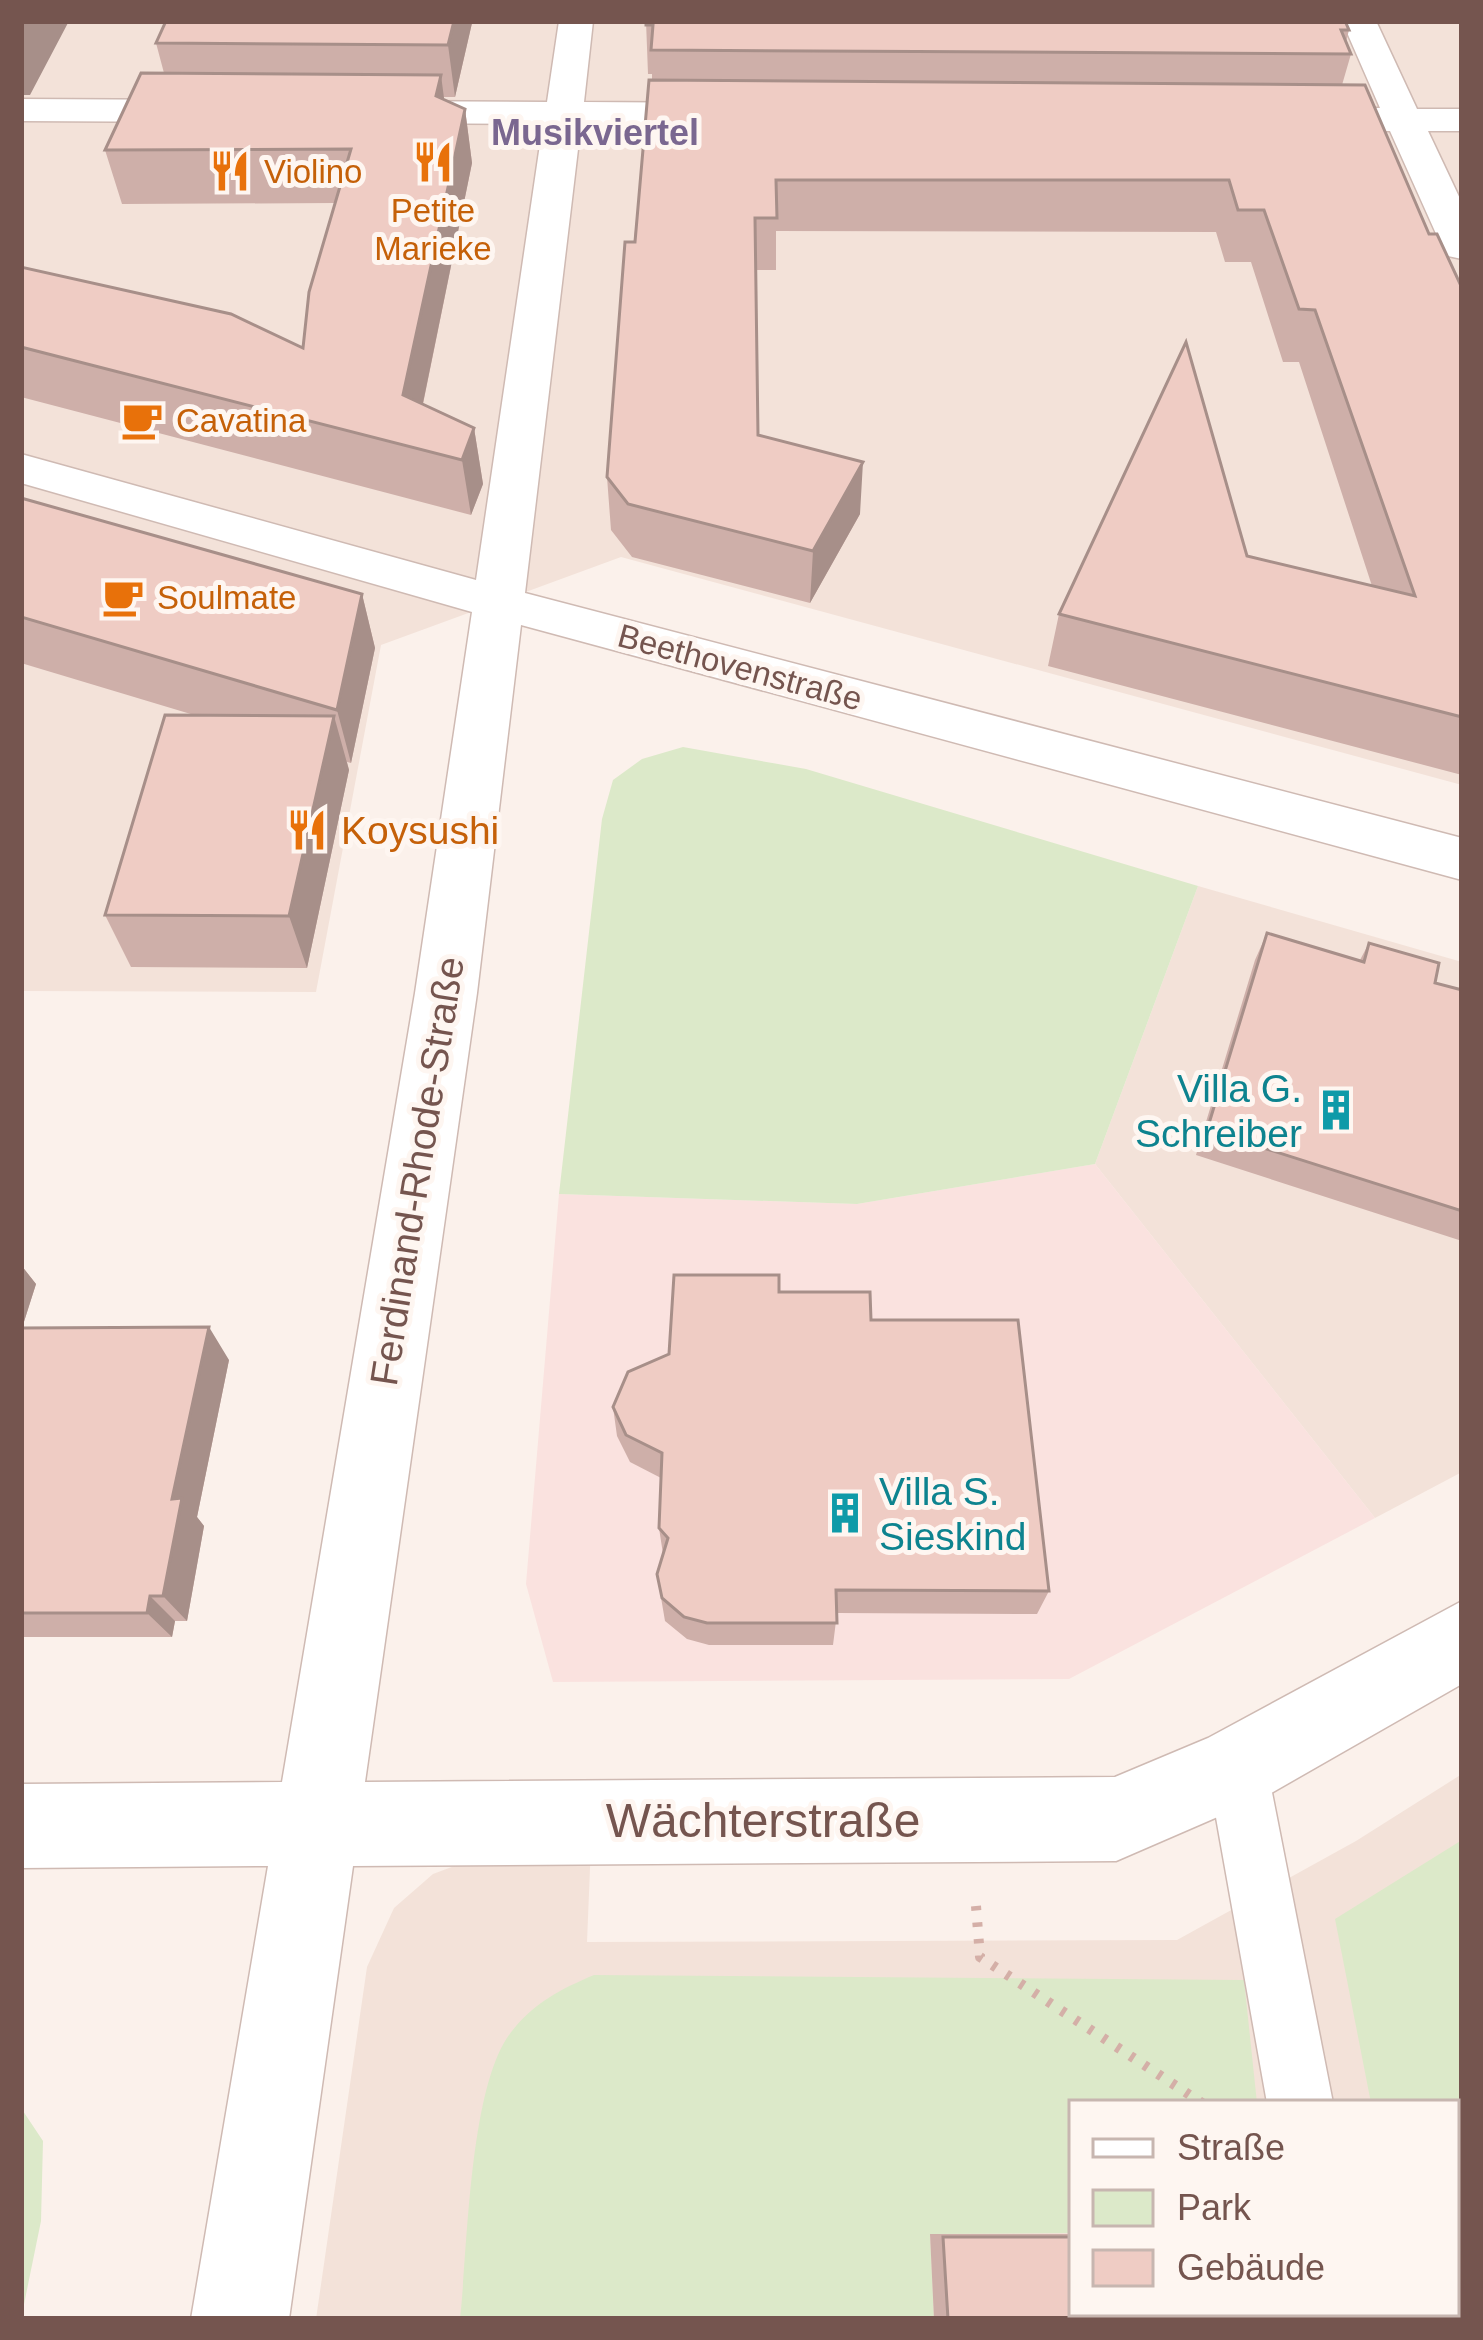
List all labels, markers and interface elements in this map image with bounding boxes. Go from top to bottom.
district label: Musikviertel [491,112,699,153]
restaurant icon: Petite Marieke [410,139,456,185]
restaurant icon: Violino [207,148,253,194]
place label: Violino [264,153,362,190]
place label: Petite Marieke [374,192,492,267]
cafe icon: Cavatina [119,397,165,443]
place label: Cavatina [176,402,307,439]
cafe icon: Soulmate [100,574,146,620]
place label: Soulmate [157,579,296,616]
street label: Beethovenstraße [614,617,866,717]
restaurant icon: Koysushi [284,807,330,853]
place label: Koysushi [341,809,499,852]
street label: Ferdinand-Rhode-Straße [362,954,472,1388]
place label: Villa G. Schreiber [1135,1067,1302,1155]
building icon: Villa G. Schreiber [1313,1087,1359,1133]
place label: Villa S. Sieskind [879,1470,1026,1558]
building icon: Villa S. Sieskind [822,1490,868,1536]
street label: Wächterstraße [606,1794,920,1847]
legend [1069,2100,1459,2316]
text: Straße [1177,2127,1285,2168]
text: Park [1177,2187,1252,2228]
text: Gebäude [1177,2247,1325,2288]

